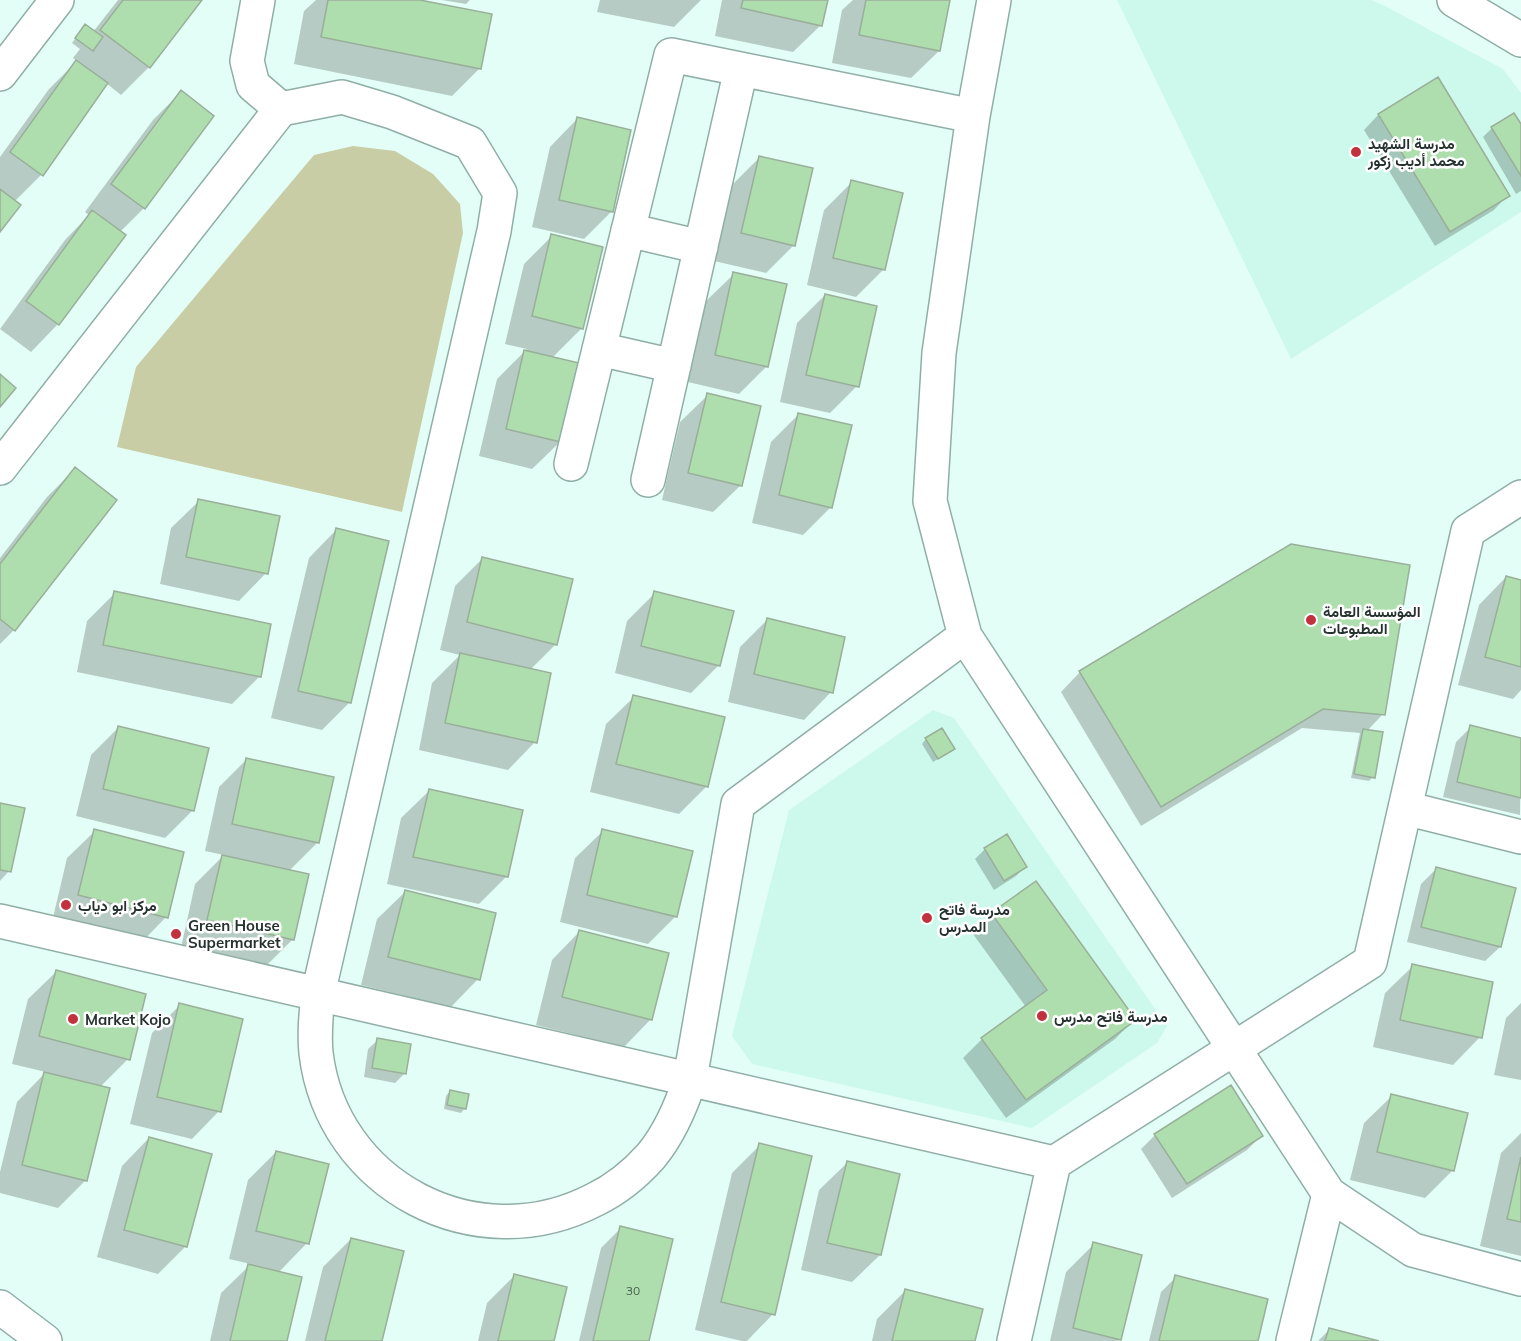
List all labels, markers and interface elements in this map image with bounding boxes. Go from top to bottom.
place label: مدرسة الشهيد محمد أديب زكور [1367,134,1465,170]
marker: مدرسة الشهيد محمد أديب زكور [1349,145,1363,159]
place label: المؤسسة العامة المطبوعات [1323,602,1421,638]
marker: المؤسسة العامة المطبوعات [1304,613,1318,627]
place label: مركز ابو دياب [78,896,157,915]
marker: مركز ابو دياب [59,898,73,912]
place label: مدرسة فاتح المدرس [939,900,1010,936]
marker: مدرسة فاتح المدرس [920,911,934,925]
place label: Green House Supermarket [188,916,281,952]
marker: Green House Supermarket [169,927,183,941]
place label: مدرسة فاتح مدرس [1054,1007,1168,1027]
marker: مدرسة فاتح مدرس [1035,1009,1049,1023]
place label: Market Kojo [85,1010,171,1029]
marker: Market Kojo [66,1012,80,1026]
house number: 30 [626,1283,640,1298]

